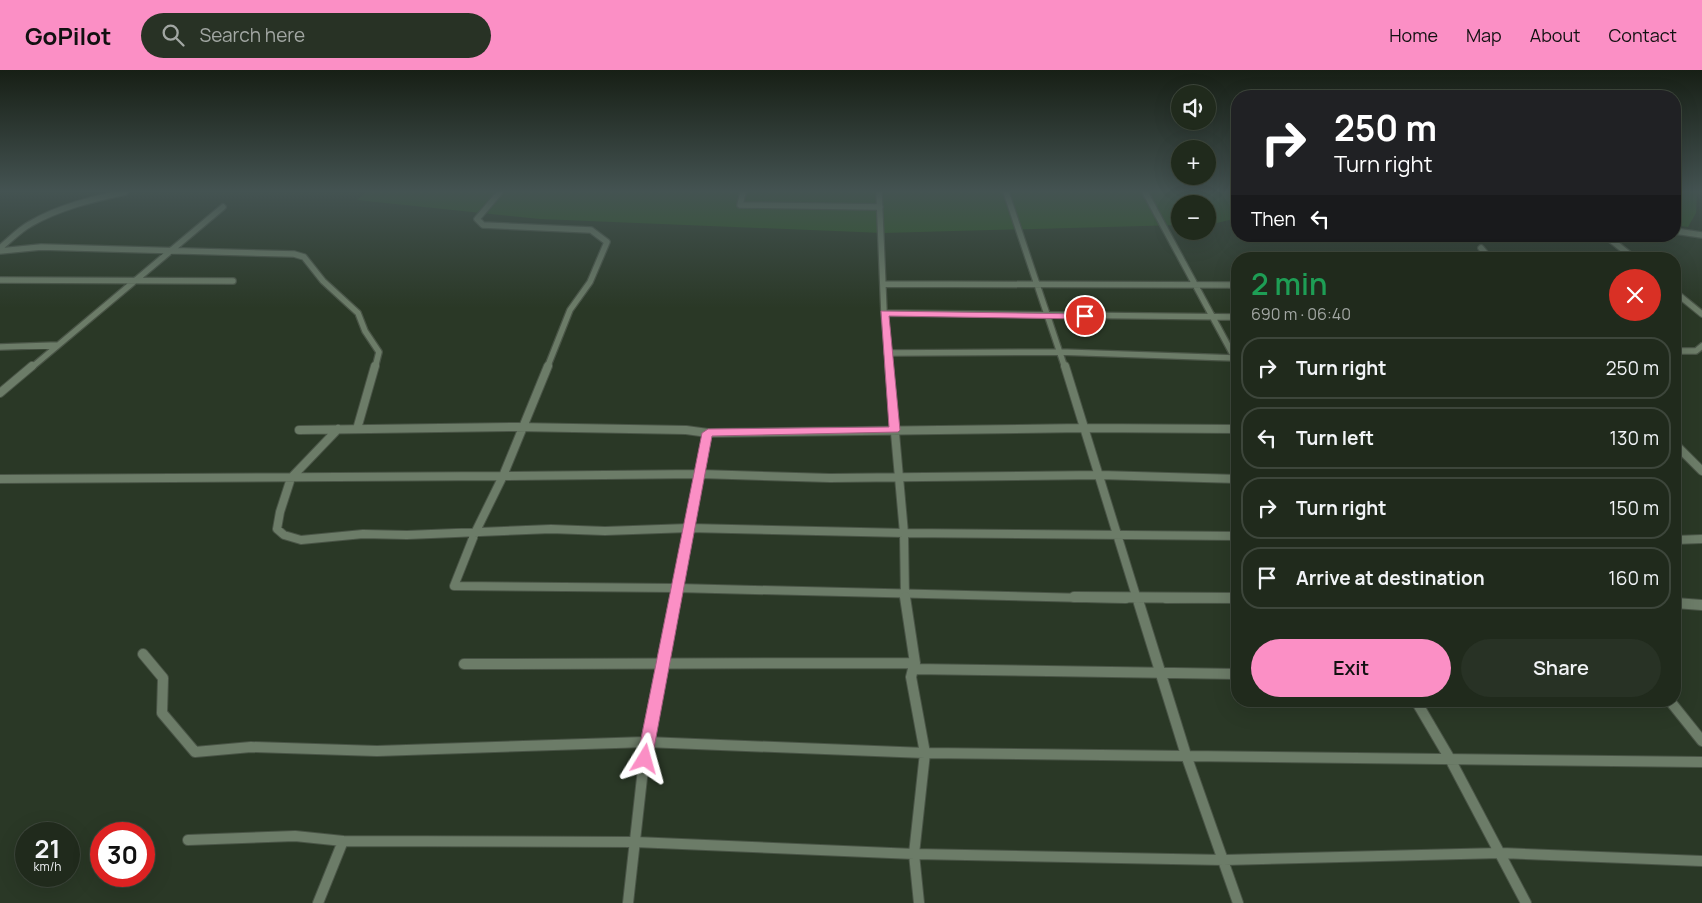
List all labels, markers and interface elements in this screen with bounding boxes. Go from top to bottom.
search box [141,13,491,58]
text: GoPilot [25,19,111,52]
icon: search [159,21,187,49]
text: Search here [199,22,305,48]
text: Home [1389,23,1438,47]
text: Map [1466,23,1502,47]
text: About [1530,23,1580,47]
text: Contact [1608,23,1677,47]
map controls [1171,85,1216,240]
button: sound [1171,85,1216,130]
text: 250 m [1334,104,1437,152]
icon: right [1251,110,1316,175]
button: + [1171,140,1216,185]
text: Turn right [1334,149,1432,179]
button: − [1171,195,1216,240]
icon: left [1306,205,1334,233]
text: Then [1251,206,1296,232]
text: 2 min [1251,263,1327,304]
button: close [1609,269,1661,321]
pin [1064,295,1106,337]
icon: arrive [1071,302,1099,330]
text: 690 m · 06:40 [1251,303,1351,325]
icon: right [1253,354,1281,382]
text: Turn right [1296,355,1386,381]
text: 250 m [1606,355,1659,381]
icon: left [1253,424,1281,452]
text: Turn left [1296,425,1374,451]
text: 130 m [1610,425,1659,451]
icon: right [1253,494,1281,522]
text: Turn right [1296,495,1386,521]
text: 150 m [1609,495,1659,521]
icon: arrive [1253,564,1281,592]
text: Arrive at destination [1296,565,1485,591]
text: 160 m [1608,565,1659,591]
button: Exit [1251,639,1451,697]
button: Share [1461,639,1661,697]
position arrow [618,732,670,784]
speed limit sign: 30 [90,822,155,887]
text: 21 [35,831,60,866]
text: km/h [34,858,61,875]

